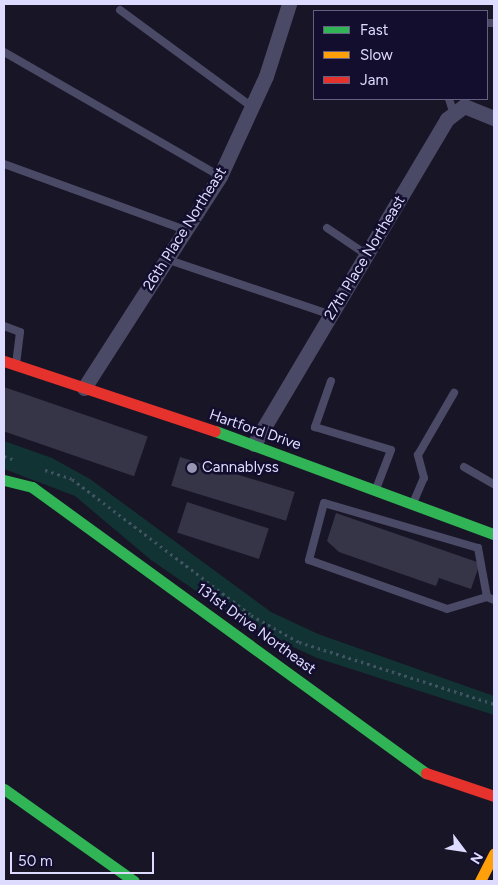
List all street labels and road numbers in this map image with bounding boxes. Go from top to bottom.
street label: 26th Place Northeast [140,164,230,294]
street label: 27th Place Northeast [321,193,409,323]
street label: Hartford Drive [207,406,303,454]
street label: 131st Drive Northeast [193,580,319,678]

